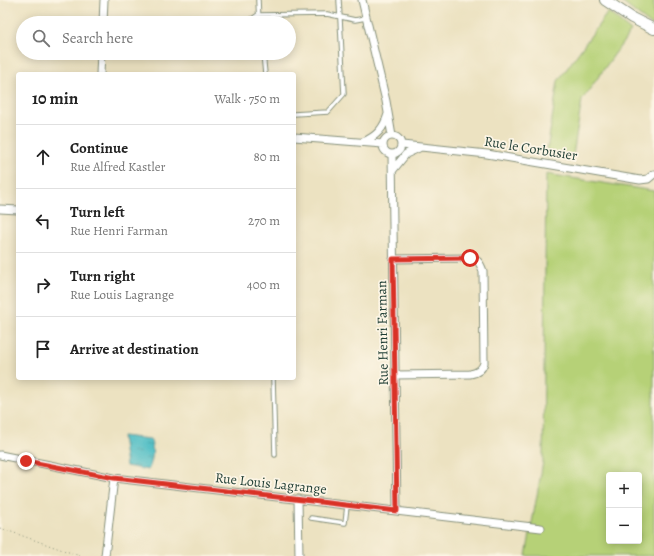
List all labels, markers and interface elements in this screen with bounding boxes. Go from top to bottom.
search box [16,16,296,60]
icon: search [30,27,52,49]
text: Search here [62,28,133,48]
text: 10 min [32,87,78,110]
text: Walk · 750 m [214,90,280,107]
street label: Rue le Corbusier [483,132,579,165]
text: Continue [70,138,128,158]
icon: ahead [32,146,54,168]
text: 80 m [253,148,280,165]
text: Rue Alfred Kastler [70,158,166,175]
text: Turn left [70,202,125,222]
icon: left [32,210,54,232]
text: 270 m [248,212,280,229]
text: Rue Henri Farman [70,222,168,239]
route start [461,249,479,267]
text: Turn right [70,266,135,286]
icon: right [32,274,54,296]
text: 400 m [247,276,280,293]
street label: Rue Henri Farman [372,280,393,386]
text: Rue Louis Lagrange [70,286,174,303]
icon: arrive [32,338,54,360]
text: Arrive at destination [70,339,199,359]
route end [17,452,35,470]
street label: Rue Louis Lagrange [214,468,328,499]
map controls [606,472,642,544]
button: + [606,472,642,508]
button: − [606,508,642,544]

